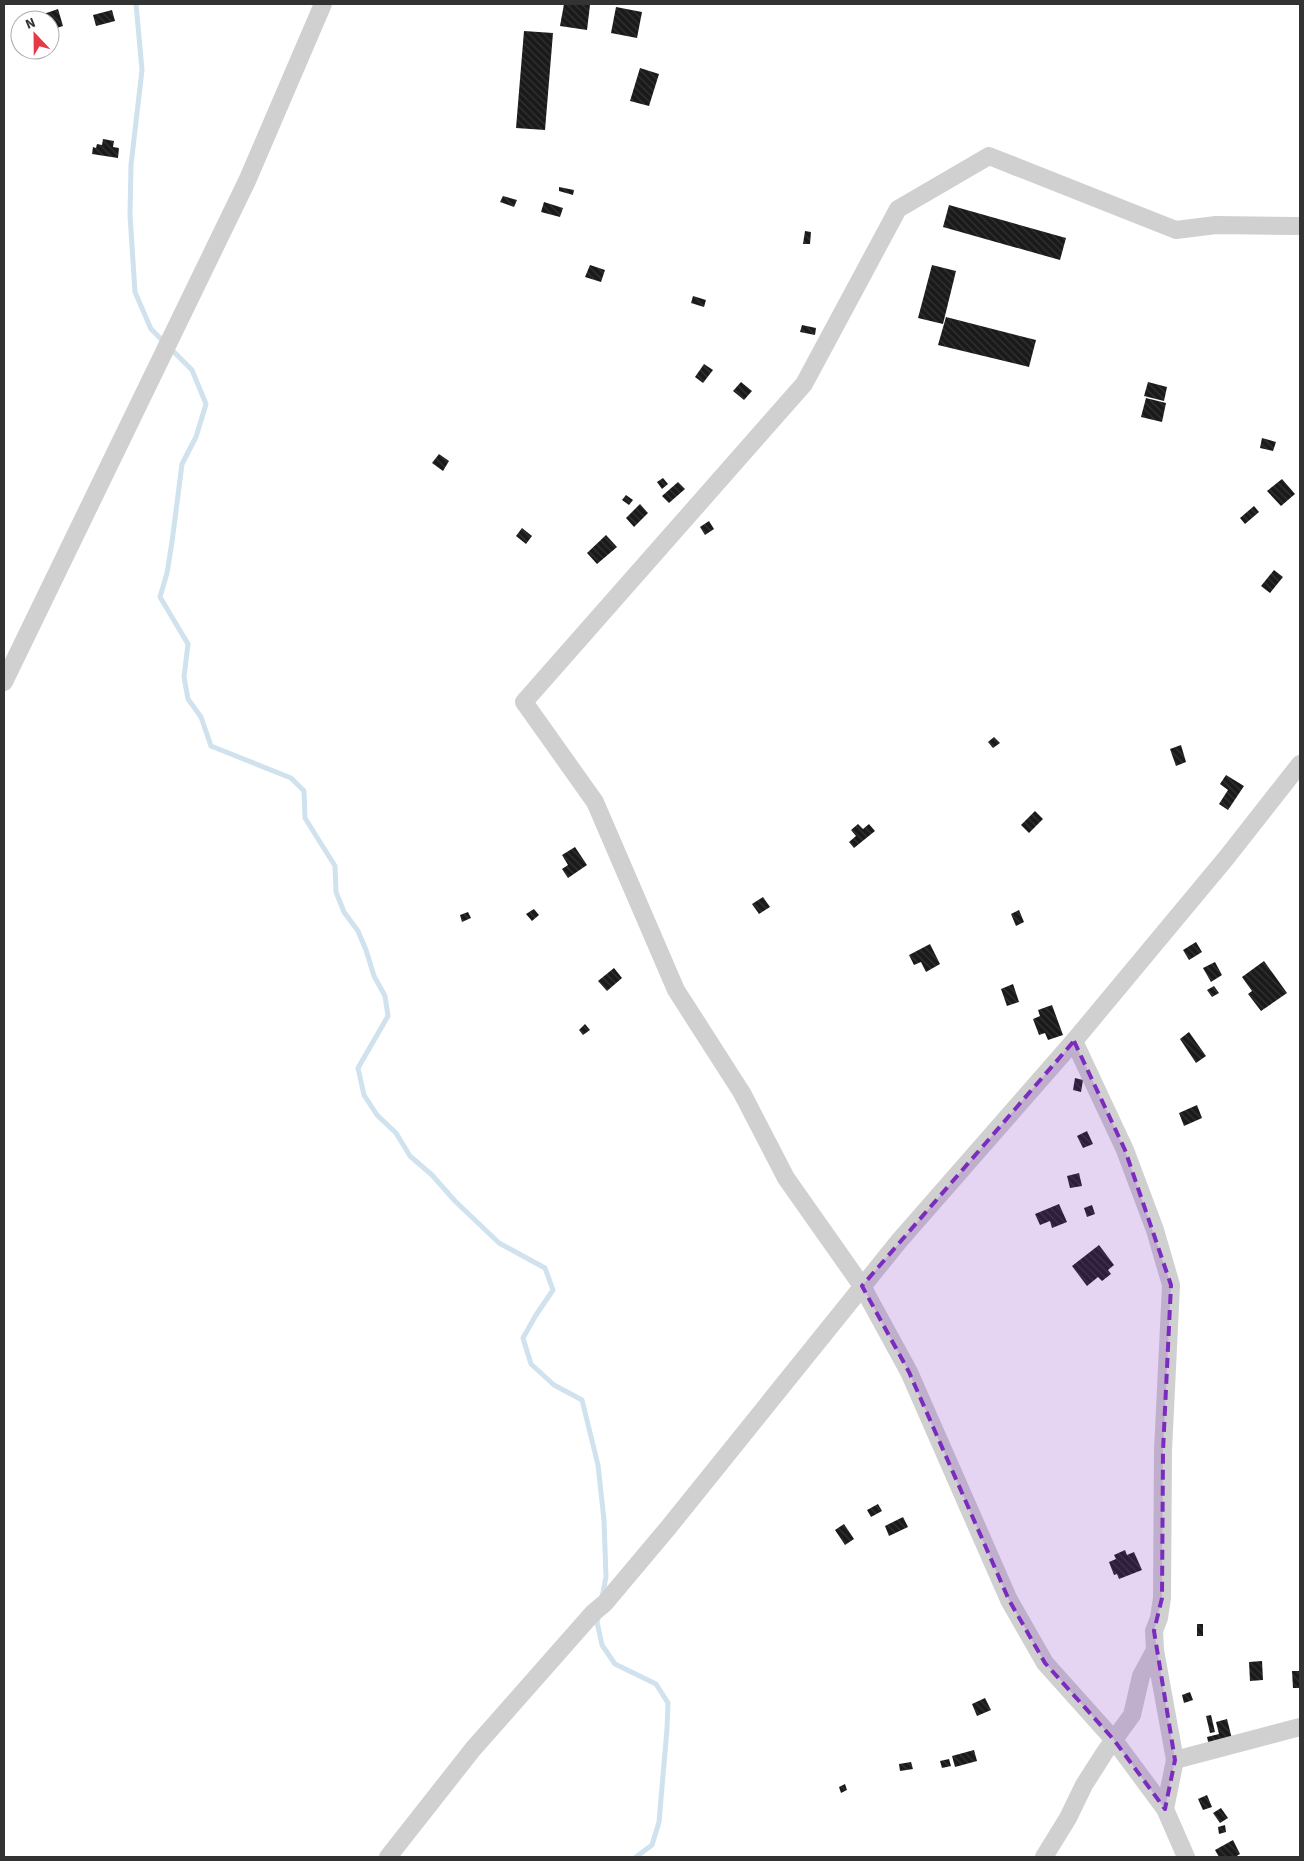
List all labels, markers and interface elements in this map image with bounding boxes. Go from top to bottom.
north arrow [10,10,60,60]
text: N [22,13,39,35]

